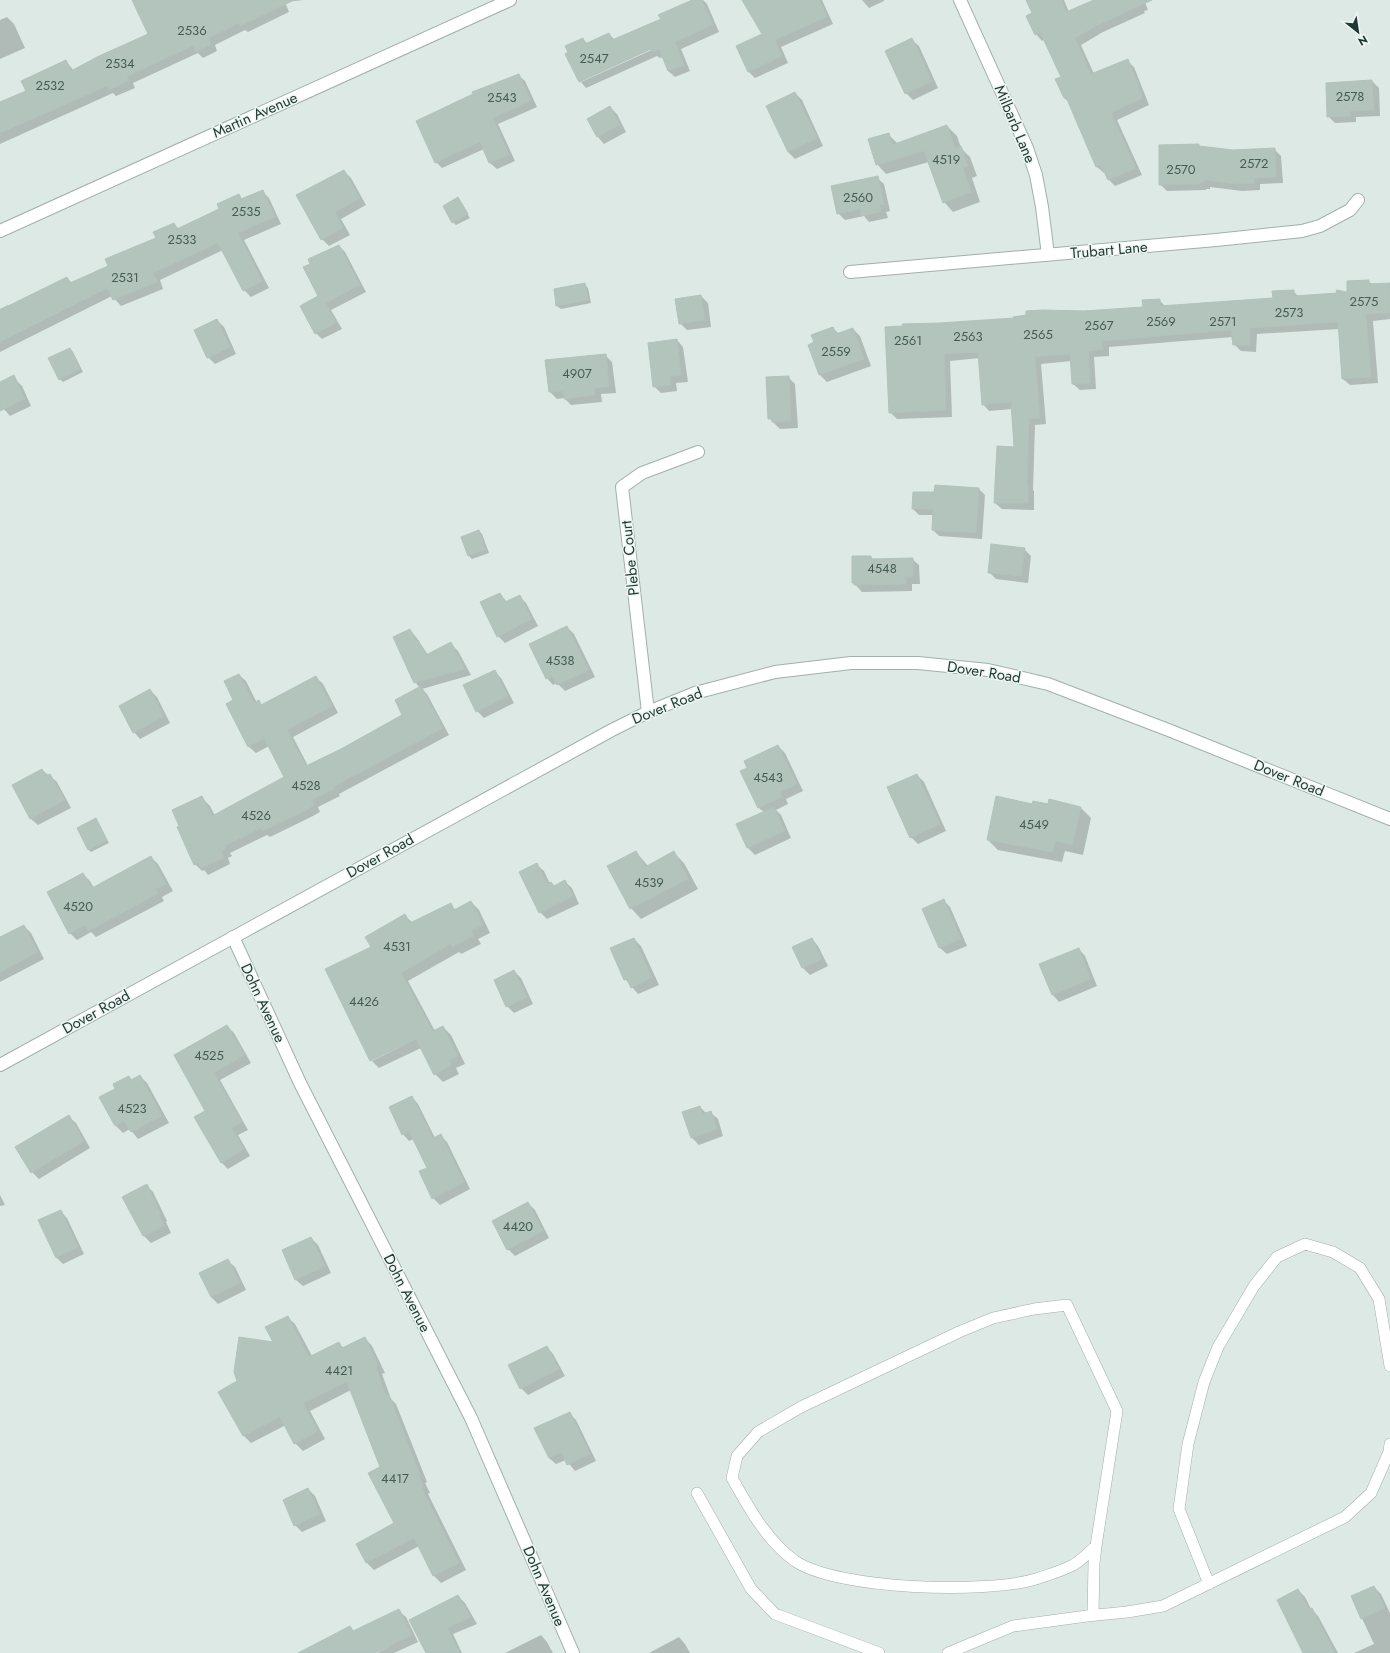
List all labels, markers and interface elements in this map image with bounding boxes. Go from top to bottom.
north arrow [1338,12,1378,52]
house number: 2536 [177,21,207,40]
text: N [1355,32,1371,50]
house number: 2547 [579,49,609,68]
house number: 2534 [105,54,135,73]
house number: 2532 [35,76,65,95]
street label: Milbarb Lane [989,81,1041,167]
street label: Martin Avenue [209,86,301,144]
house number: 2578 [1336,87,1364,106]
house number: 2543 [487,88,517,107]
house number: 4519 [932,150,960,169]
house number: 2572 [1240,154,1268,173]
house number: 2570 [1166,160,1196,179]
house number: 2560 [843,188,873,207]
house number: 2535 [231,202,261,221]
house number: 2533 [168,230,196,249]
street label: Trubart Lane [1070,236,1149,264]
house number: 2531 [111,268,139,287]
house number: 2575 [1350,292,1378,311]
house number: 2573 [1275,303,1303,322]
house number: 2569 [1146,312,1176,331]
house number: 2571 [1209,312,1237,331]
house number: 2567 [1084,316,1114,335]
house number: 2565 [1023,325,1053,344]
house number: 2563 [953,327,983,346]
house number: 2561 [894,331,922,350]
house number: 2559 [821,342,851,361]
house number: 4907 [562,364,592,383]
street label: Plebe Court [615,519,645,597]
house number: 4548 [867,559,897,578]
house number: 4538 [545,651,575,670]
street label: Dover Road [946,655,1022,689]
street label: Dover Road [628,682,706,730]
street label: Dover Road [1250,754,1328,802]
house number: 4543 [753,768,783,787]
house number: 4528 [291,776,321,795]
house number: 4526 [241,806,271,825]
house number: 4549 [1019,815,1049,834]
street label: Dover Road [342,828,418,884]
house number: 4539 [634,873,664,892]
house number: 4520 [63,897,93,916]
house number: 4531 [383,937,411,956]
street label: Dohn Avenue [235,960,291,1047]
street label: Dover Road [58,984,134,1040]
house number: 4426 [349,992,379,1011]
house number: 4525 [194,1046,224,1065]
house number: 4523 [117,1099,147,1118]
house number: 4420 [503,1217,533,1236]
street label: Dohn Avenue [378,1250,436,1336]
house number: 4421 [325,1361,353,1380]
house number: 4417 [381,1469,409,1488]
street label: Dohn Avenue [517,1542,571,1630]

